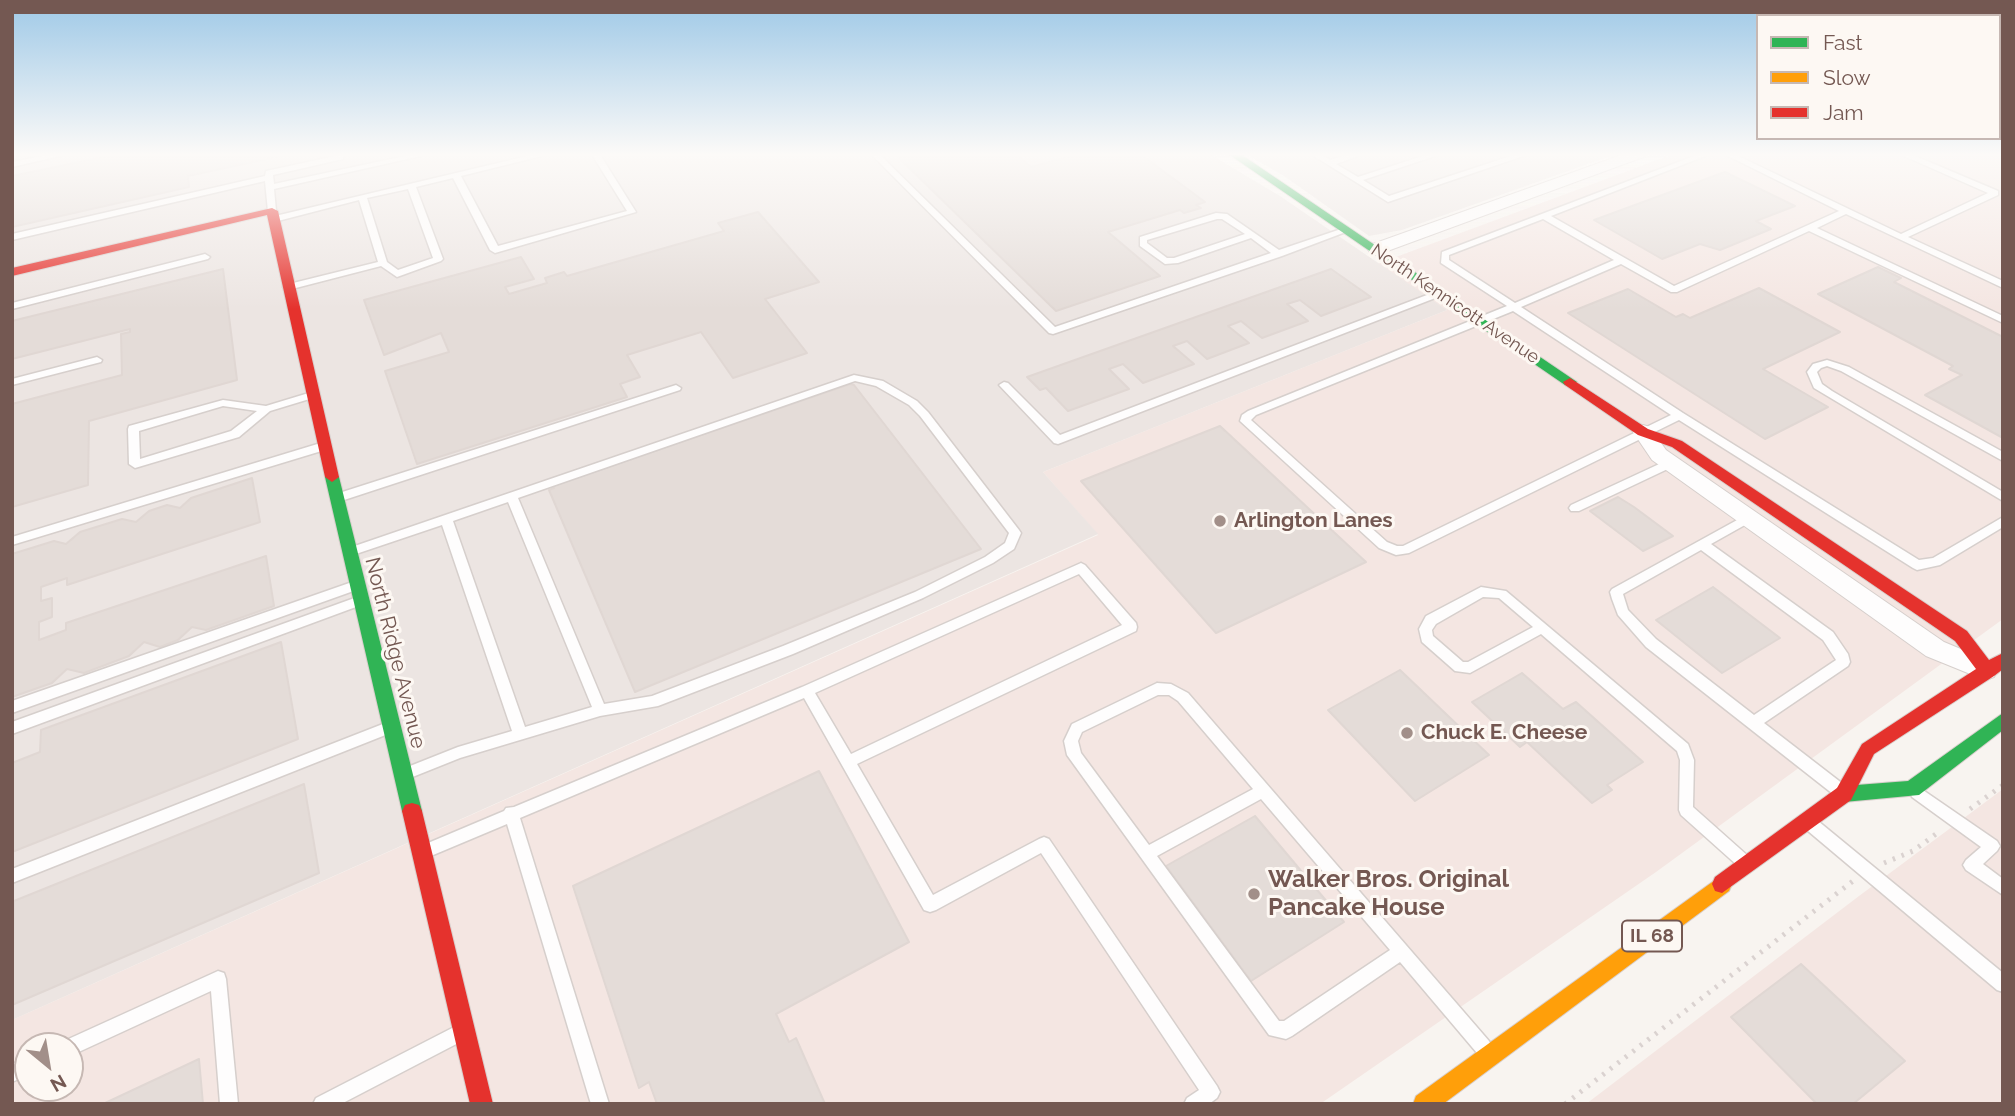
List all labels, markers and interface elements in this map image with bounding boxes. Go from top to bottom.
legend [1756,14,2001,140]
text: Fast [1823,30,1863,55]
text: Slow [1823,65,1871,90]
text: Jam [1823,100,1864,125]
street label: North Kennicott Avenue [1367,240,1543,368]
place label: Arlington Lanes [1234,508,1393,534]
marker: Arlington Lanes [1212,513,1228,529]
street label: North Ridge Avenue [359,555,431,751]
place label: Chuck E. Cheese [1421,720,1587,746]
marker: Chuck E. Cheese [1399,725,1415,741]
place label: Walker Bros. Original Pancake House [1268,866,1509,922]
marker: Walker Bros. Original Pancake House [1246,886,1262,902]
road number: IL 68 [1622,920,1682,952]
north arrow [14,1032,84,1102]
text: N [47,1070,70,1097]

